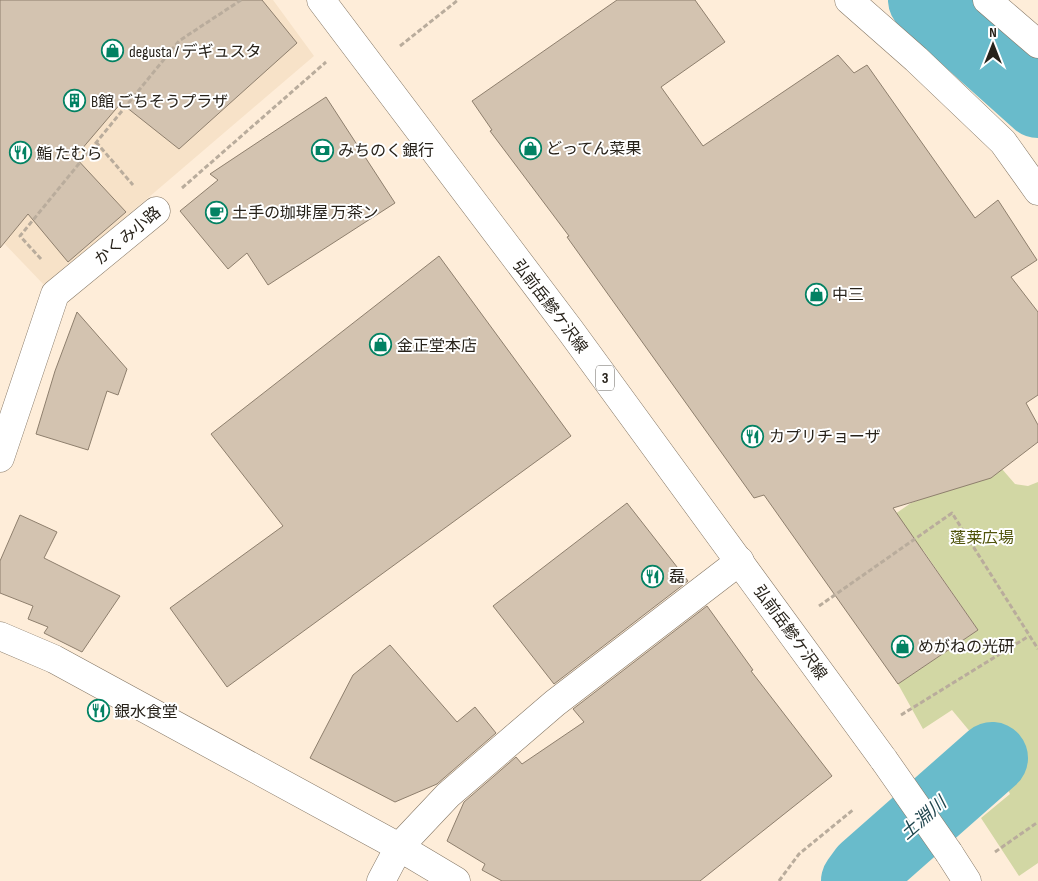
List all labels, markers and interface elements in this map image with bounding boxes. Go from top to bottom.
north arrow [968,20,1018,70]
text: N [989,24,997,41]
shop icon: degusta / デギュスタ [101,39,125,63]
place label: degusta / デギュスタ [129,43,262,62]
building icon: B館 ごちそうプラザ [63,89,87,113]
place label: B館 ごちそうプラザ [91,93,228,112]
shop icon: どってん菜果 [518,136,542,160]
bank icon: みちのく銀行 [310,138,334,162]
place label: どってん菜果 [546,140,641,159]
restaurant icon: 鮨 たむら [8,141,32,165]
place label: みちのく銀行 [338,142,434,161]
place label: 鮨 たむら [36,145,103,164]
cafe icon: 土手の珈琲屋 万茶ン [204,200,228,224]
street label: かくみ小路 [91,203,165,269]
place label: 土手の珈琲屋 万茶ン [232,204,379,223]
street label: 弘前岳鰺ケ沢線 [509,256,591,357]
shop icon: 中三 [804,282,828,306]
place label: 中三 [832,286,864,305]
shop icon: 金正堂本店 [369,333,393,357]
place label: 金正堂本店 [397,337,477,356]
road number: 3 [596,366,614,390]
restaurant icon: カプリチョーザ [741,424,765,448]
place label: カプリチョーザ [769,428,881,447]
park label: 蓬莱広場 [950,529,1014,548]
restaurant icon: 磊 [641,564,665,588]
place label: 磊 [669,568,685,587]
street label: 弘前岳鰺ケ沢線 [749,582,830,684]
shop icon: めがねの光研 [890,634,914,658]
place label: めがねの光研 [918,638,1014,657]
restaurant icon: 銀水食堂 [86,699,110,723]
place label: 銀水食堂 [114,703,178,722]
water label: 土淵川 [896,791,952,844]

